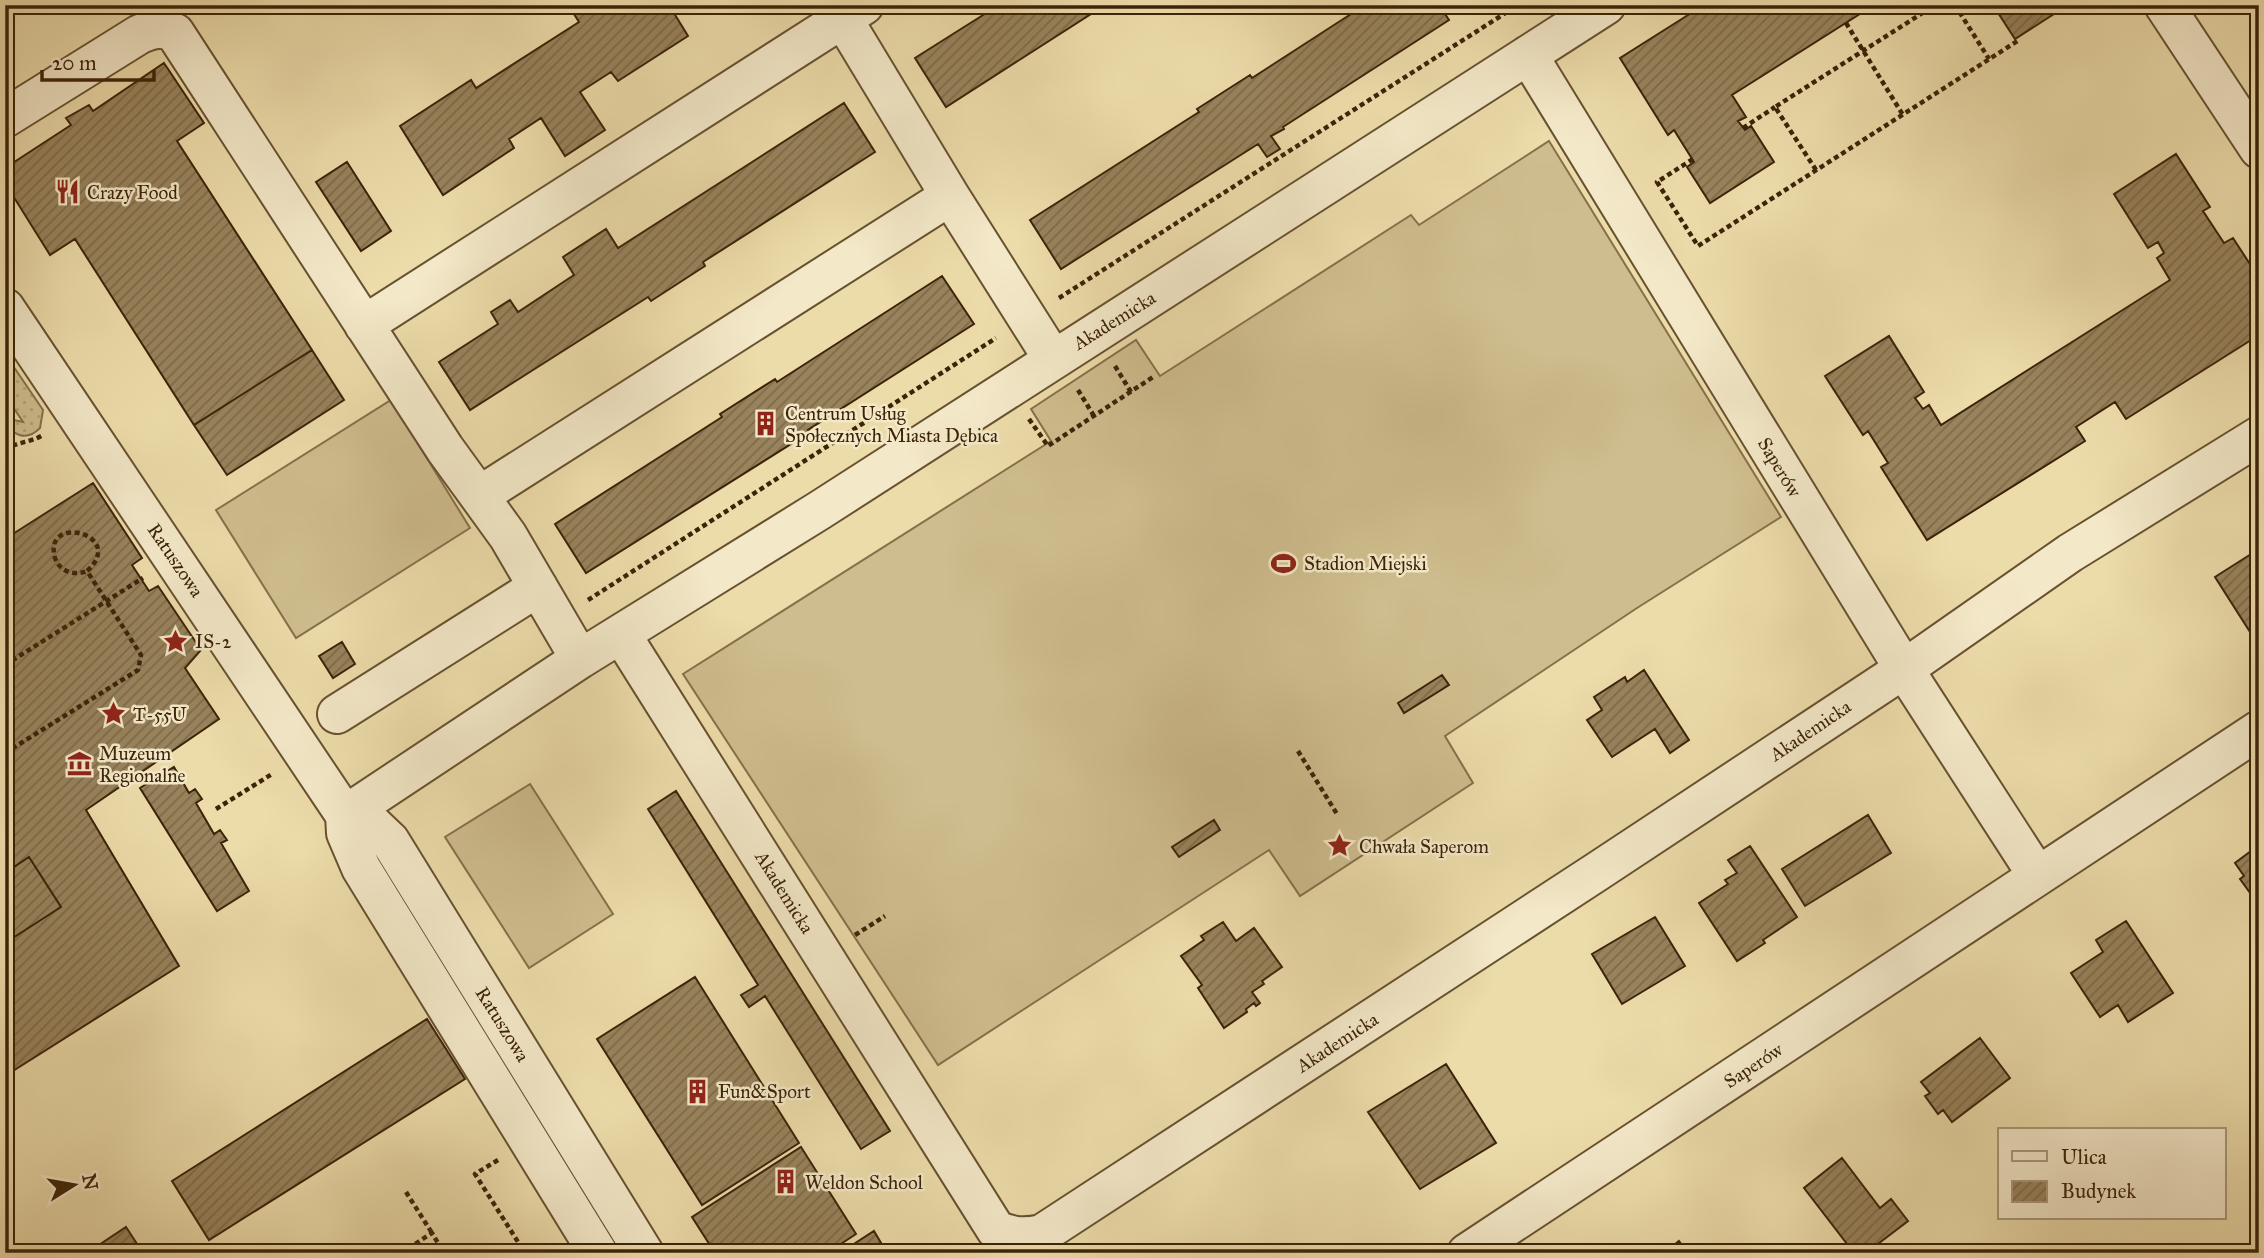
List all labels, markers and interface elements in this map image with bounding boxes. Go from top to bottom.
scale bar [42,38,154,82]
text: 20 m [52,50,97,76]
restaurant icon: Crazy Food [53,178,81,206]
place label: Crazy Food [87,181,178,204]
street label: Akademicka [1068,285,1161,355]
place label: Centrum Usług Społecznych Miasta Dębica [785,402,999,447]
building icon: Centrum Usług Społecznych Miasta Dębica [751,410,779,438]
street label: Saperów [1753,433,1807,502]
street label: Ratuszowa [143,519,209,602]
sports icon: Stadion Miejski [1270,549,1298,577]
place label: Stadion Miejski [1304,552,1427,575]
place icon: IS-2 [161,627,189,655]
place label: IS-2 [195,630,232,653]
street label: Akademicka [1764,694,1856,767]
place icon: T-55U [99,700,127,728]
place label: T-55U [133,703,187,726]
place label: Muzeum Regionalne [99,742,186,788]
museum icon: Muzeum Regionalne [65,750,93,778]
place icon: Chwała Saperom [1325,832,1353,860]
place label: Chwała Saperom [1359,835,1489,858]
street label: Akademicka [750,846,820,939]
street label: Ratuszowa [471,983,535,1067]
street label: Akademicka [1291,1007,1383,1078]
street label: Saperów [1720,1038,1787,1093]
building icon: Fun&Sport [684,1077,712,1105]
place label: Fun&Sport [718,1080,811,1103]
legend [1998,1128,2226,1220]
text: Ulica [2061,1144,2107,1170]
north arrow [38,1150,108,1220]
building icon: Weldon School [771,1168,799,1196]
place label: Weldon School [805,1171,924,1194]
text: N [77,1172,103,1192]
text: Budynek [2061,1178,2136,1204]

